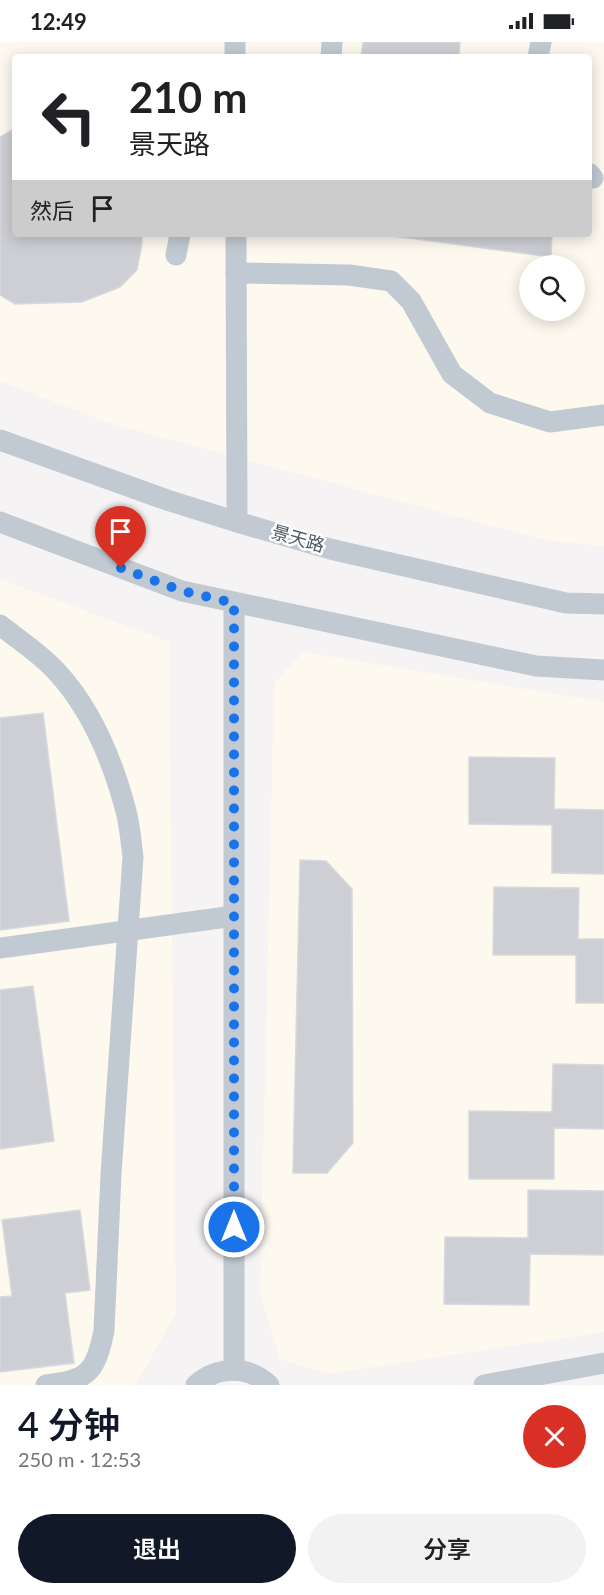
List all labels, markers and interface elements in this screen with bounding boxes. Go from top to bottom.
text: 12:49 [30,8,87,35]
text: 210 m [129,72,247,122]
icon: left [30,78,108,156]
text: 景天路 [129,127,210,160]
icon: arrive [86,192,119,225]
text: 然后 [30,197,74,224]
map controls [519,255,585,321]
button: search [519,255,585,321]
pin [95,506,146,568]
icon: arrive [104,515,137,548]
street label: 景天路 [269,520,327,556]
position arrow [202,1195,266,1259]
text: 4 分钟 [18,1402,120,1446]
button: close [523,1405,586,1468]
text: 250 m · 12:53 [18,1447,141,1471]
button: 退出 [18,1514,296,1583]
button: 分享 [308,1514,586,1583]

